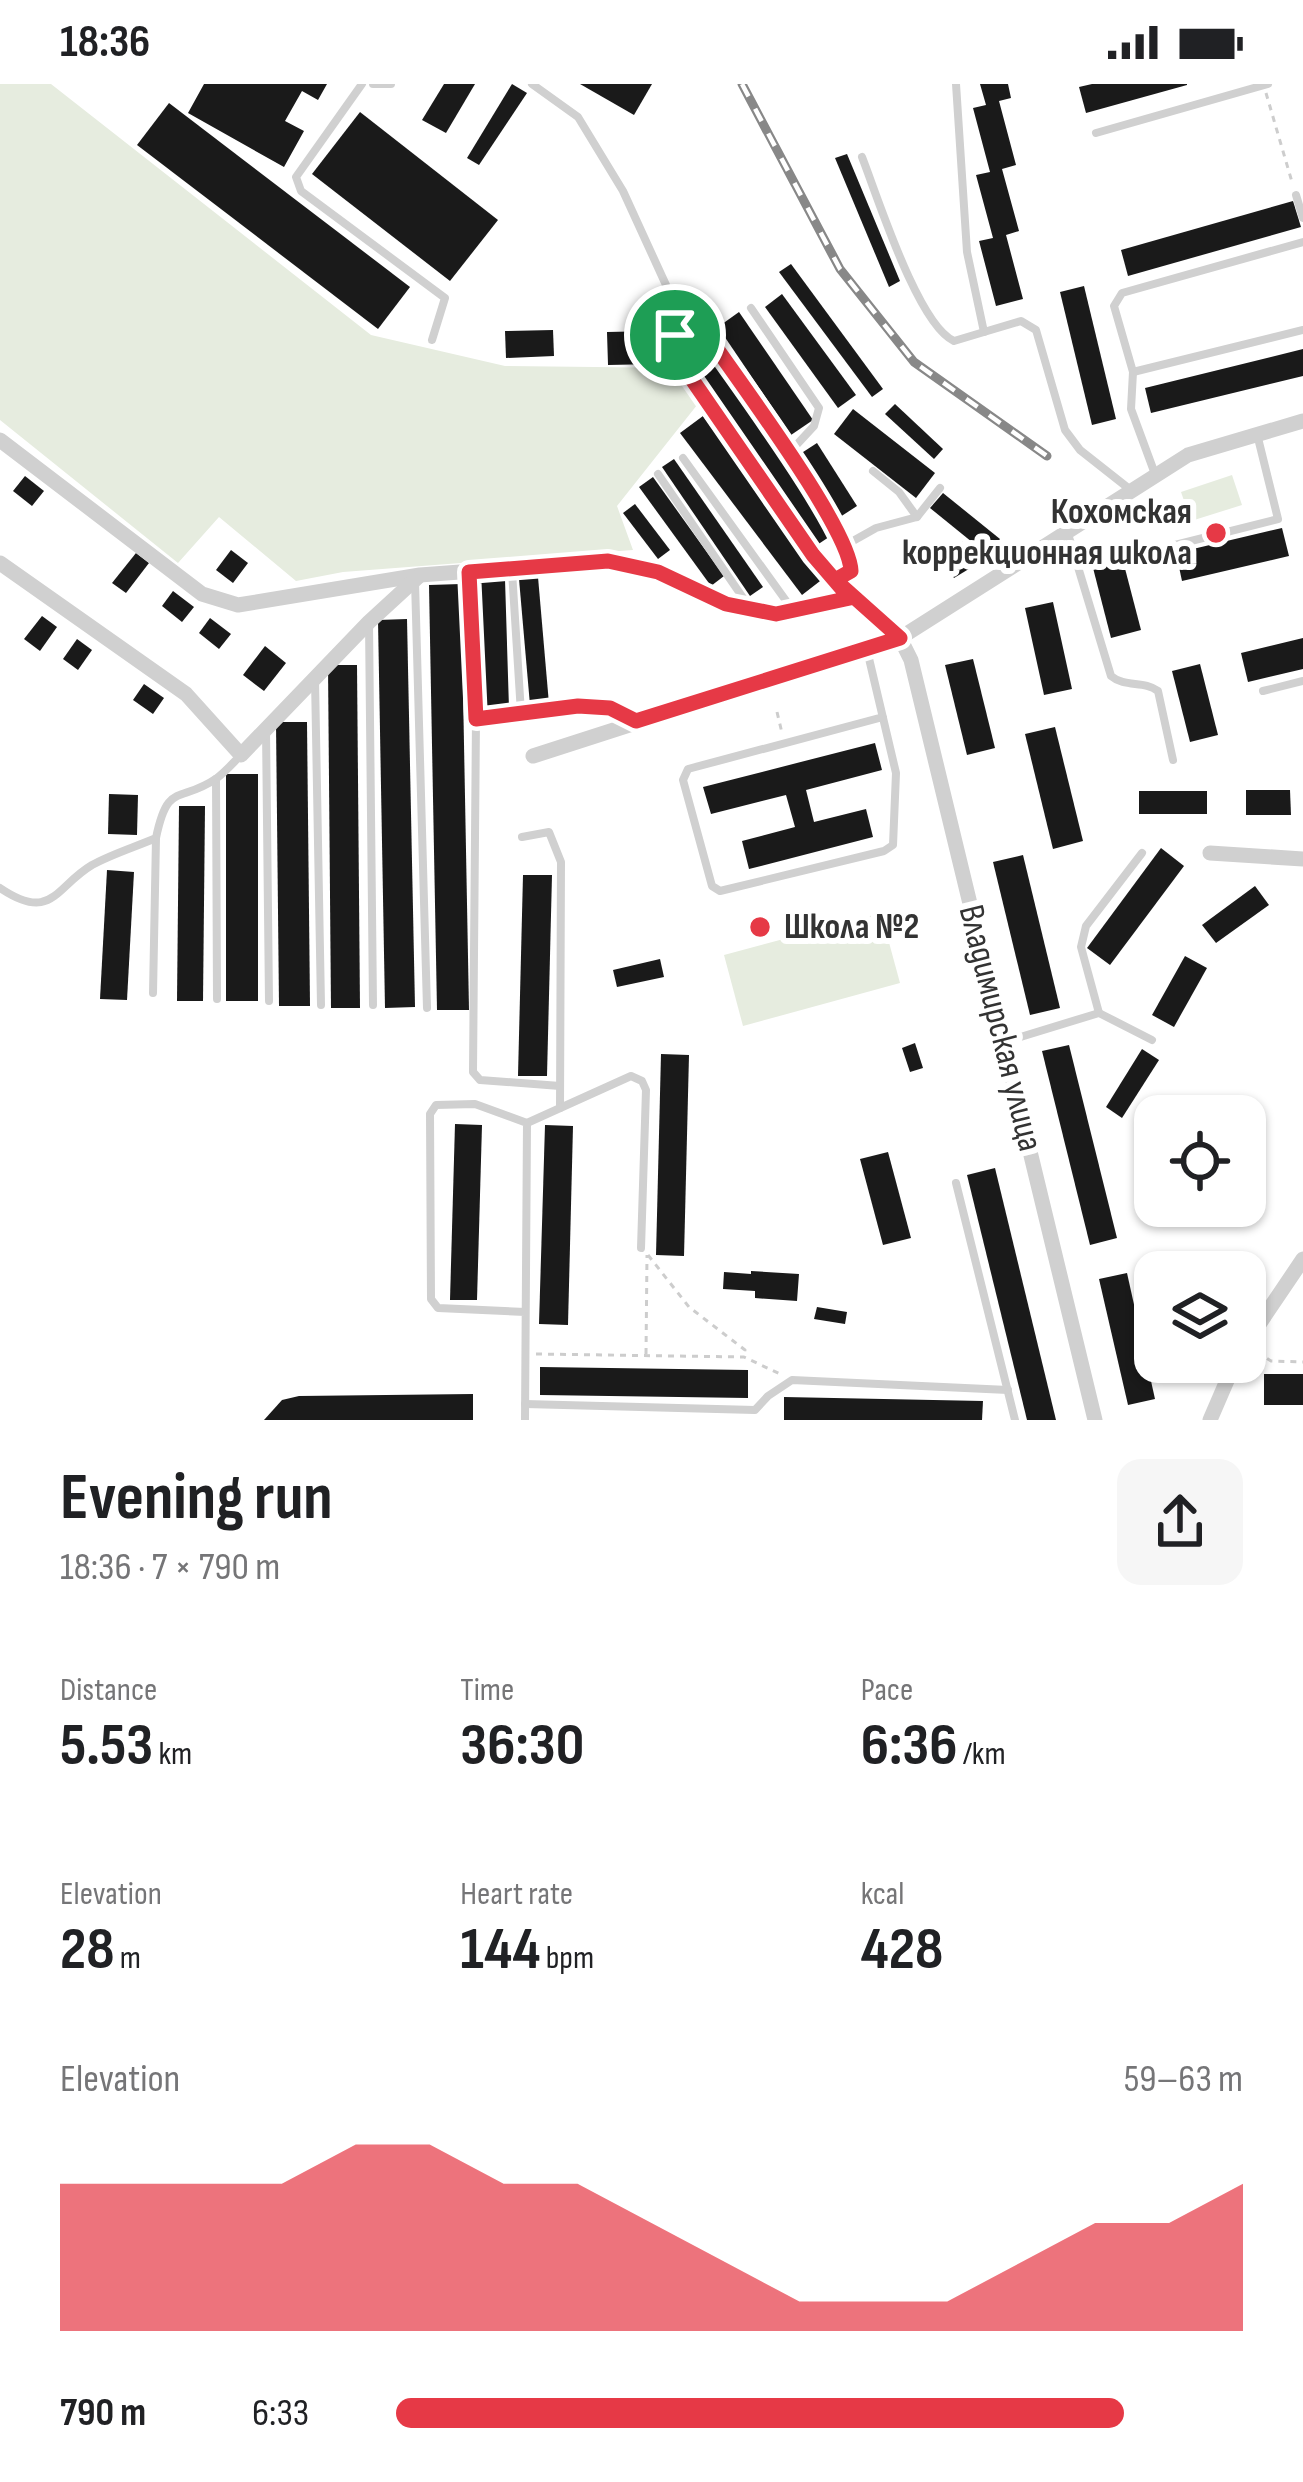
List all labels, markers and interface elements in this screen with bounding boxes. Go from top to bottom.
text: 18:36 [60,15,150,70]
pin [624,284,726,386]
icon: arrive [642,302,708,368]
place label: Кохомская коррекционная школа [902,491,1192,575]
marker: Кохомская коррекционная школа [1203,520,1229,546]
street label: Владимирская улица [949,900,1051,1156]
place label: Школа №2 [784,906,919,949]
marker: Школа №2 [747,914,773,940]
map controls [1134,1095,1266,1383]
button: locate [1134,1095,1266,1227]
button: layers [1134,1251,1266,1383]
text: Evening run [60,1459,333,1538]
button: share [1117,1459,1243,1585]
text: 18:36 · 7 × 790 m [60,1544,280,1591]
text: Distance [60,1670,157,1710]
text: Time [460,1670,514,1710]
text: Pace [861,1670,913,1710]
text: 5.53 [60,1710,153,1782]
text: 36:30 [460,1710,584,1782]
text: 6:36 [861,1710,957,1782]
text: km [153,1734,192,1774]
text: /km [957,1734,1006,1774]
text: Elevation [60,1874,162,1914]
text: Heart rate [460,1874,573,1914]
text: kcal [861,1874,904,1914]
text: 28 [60,1914,115,1986]
text: 144 [460,1914,540,1986]
text: 428 [861,1914,943,1986]
text: m [115,1938,141,1978]
text: bpm [540,1938,594,1978]
text: Elevation [60,2056,180,2103]
text: 59–63 m [1124,2056,1243,2103]
text: 790 m [60,2390,146,2437]
text: 6:33 [252,2390,309,2437]

